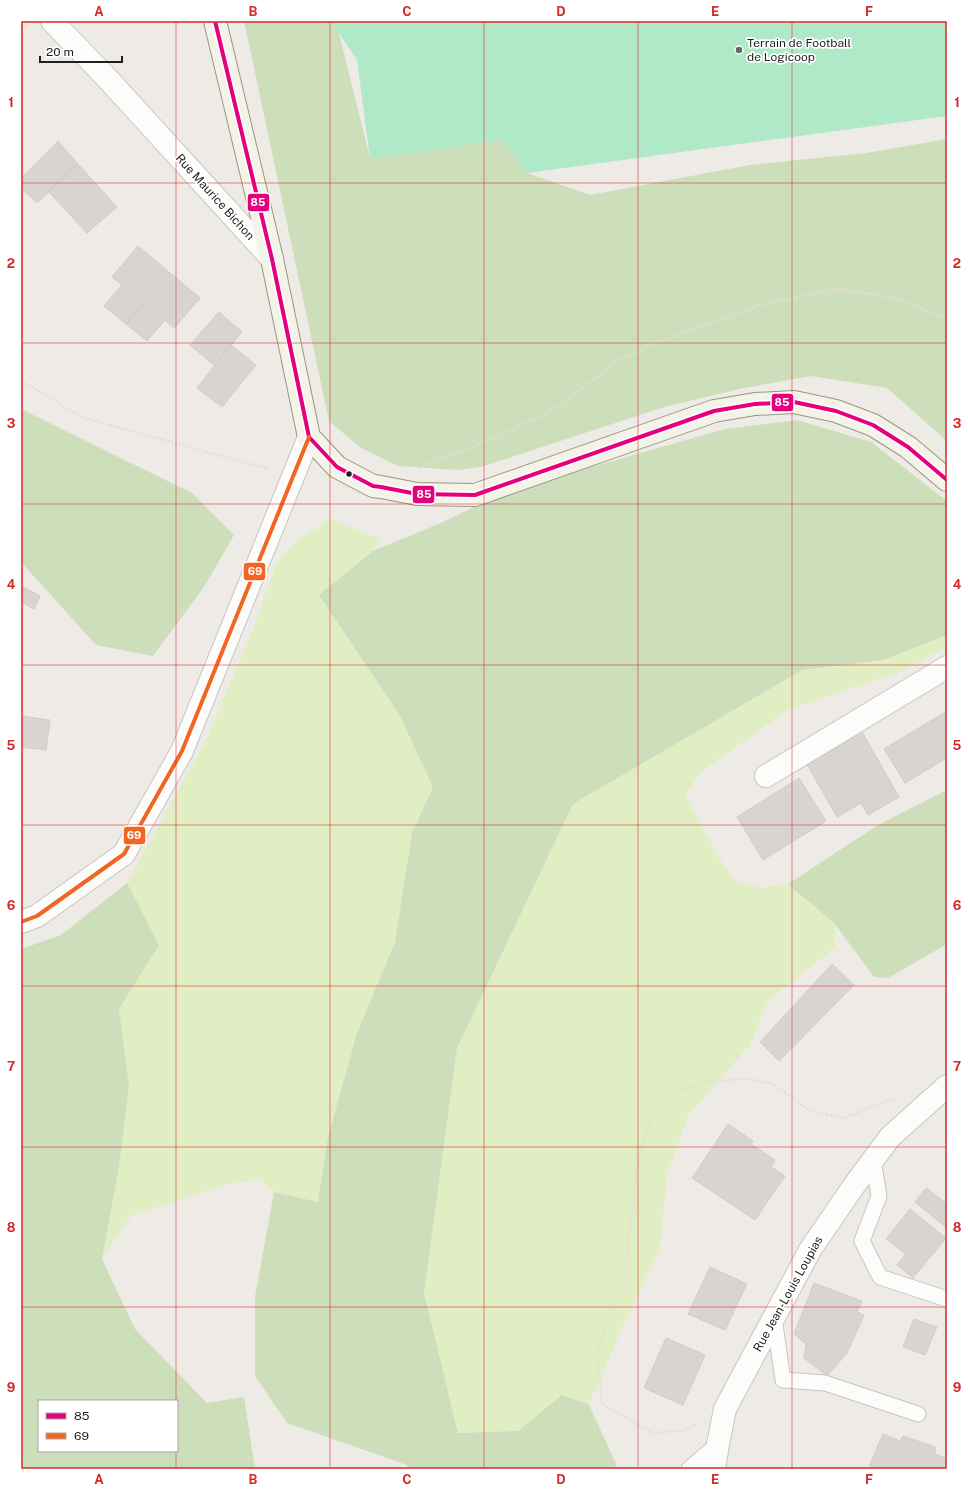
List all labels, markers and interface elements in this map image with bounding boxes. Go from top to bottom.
text: A [94,4,104,19]
text: B [249,4,258,19]
text: C [402,4,412,19]
text: D [556,4,566,19]
text: E [711,4,719,19]
text: F [865,4,873,19]
place label: Terrain de Football de Logicoop [747,36,851,64]
scale bar [40,38,122,64]
text: 20 m [46,45,74,59]
marker: Terrain de Football de Logicoop [734,45,744,55]
text: 1 [8,95,14,110]
text: 1 [954,95,960,110]
street label: Rue Maurice Bichon [173,151,257,243]
line badge: 85 [247,193,270,212]
text: 85 [251,196,265,208]
text: 2 [7,256,15,271]
text: 2 [953,256,961,271]
line badge: 85 [771,393,794,412]
text: 85 [775,396,789,408]
text: 3 [7,416,16,431]
text: 3 [953,416,962,431]
unlabelled marker [344,469,354,479]
line badge: 85 [412,485,435,504]
text: 85 [417,488,431,500]
line badge: 69 [243,562,266,581]
text: 69 [248,565,262,577]
text: 4 [7,577,16,592]
text: 4 [953,577,962,592]
text: 5 [7,738,16,753]
text: 5 [953,738,962,753]
line badge: 69 [123,826,146,845]
text: 69 [127,829,141,841]
text: 6 [7,898,16,913]
text: 6 [953,898,962,913]
text: 7 [7,1059,15,1074]
text: 7 [953,1059,961,1074]
text: 8 [7,1220,16,1235]
text: 8 [953,1220,962,1235]
street label: Rue Jean-Louis Loupias [750,1234,826,1354]
text: 9 [7,1380,15,1395]
text: 9 [953,1380,961,1395]
legend [38,1400,178,1452]
text: 85 [74,1409,90,1423]
text: 69 [74,1429,89,1443]
text: A [94,1472,104,1487]
text: B [249,1472,258,1487]
text: C [402,1472,412,1487]
text: D [556,1472,566,1487]
text: E [711,1472,719,1487]
text: F [865,1472,873,1487]

